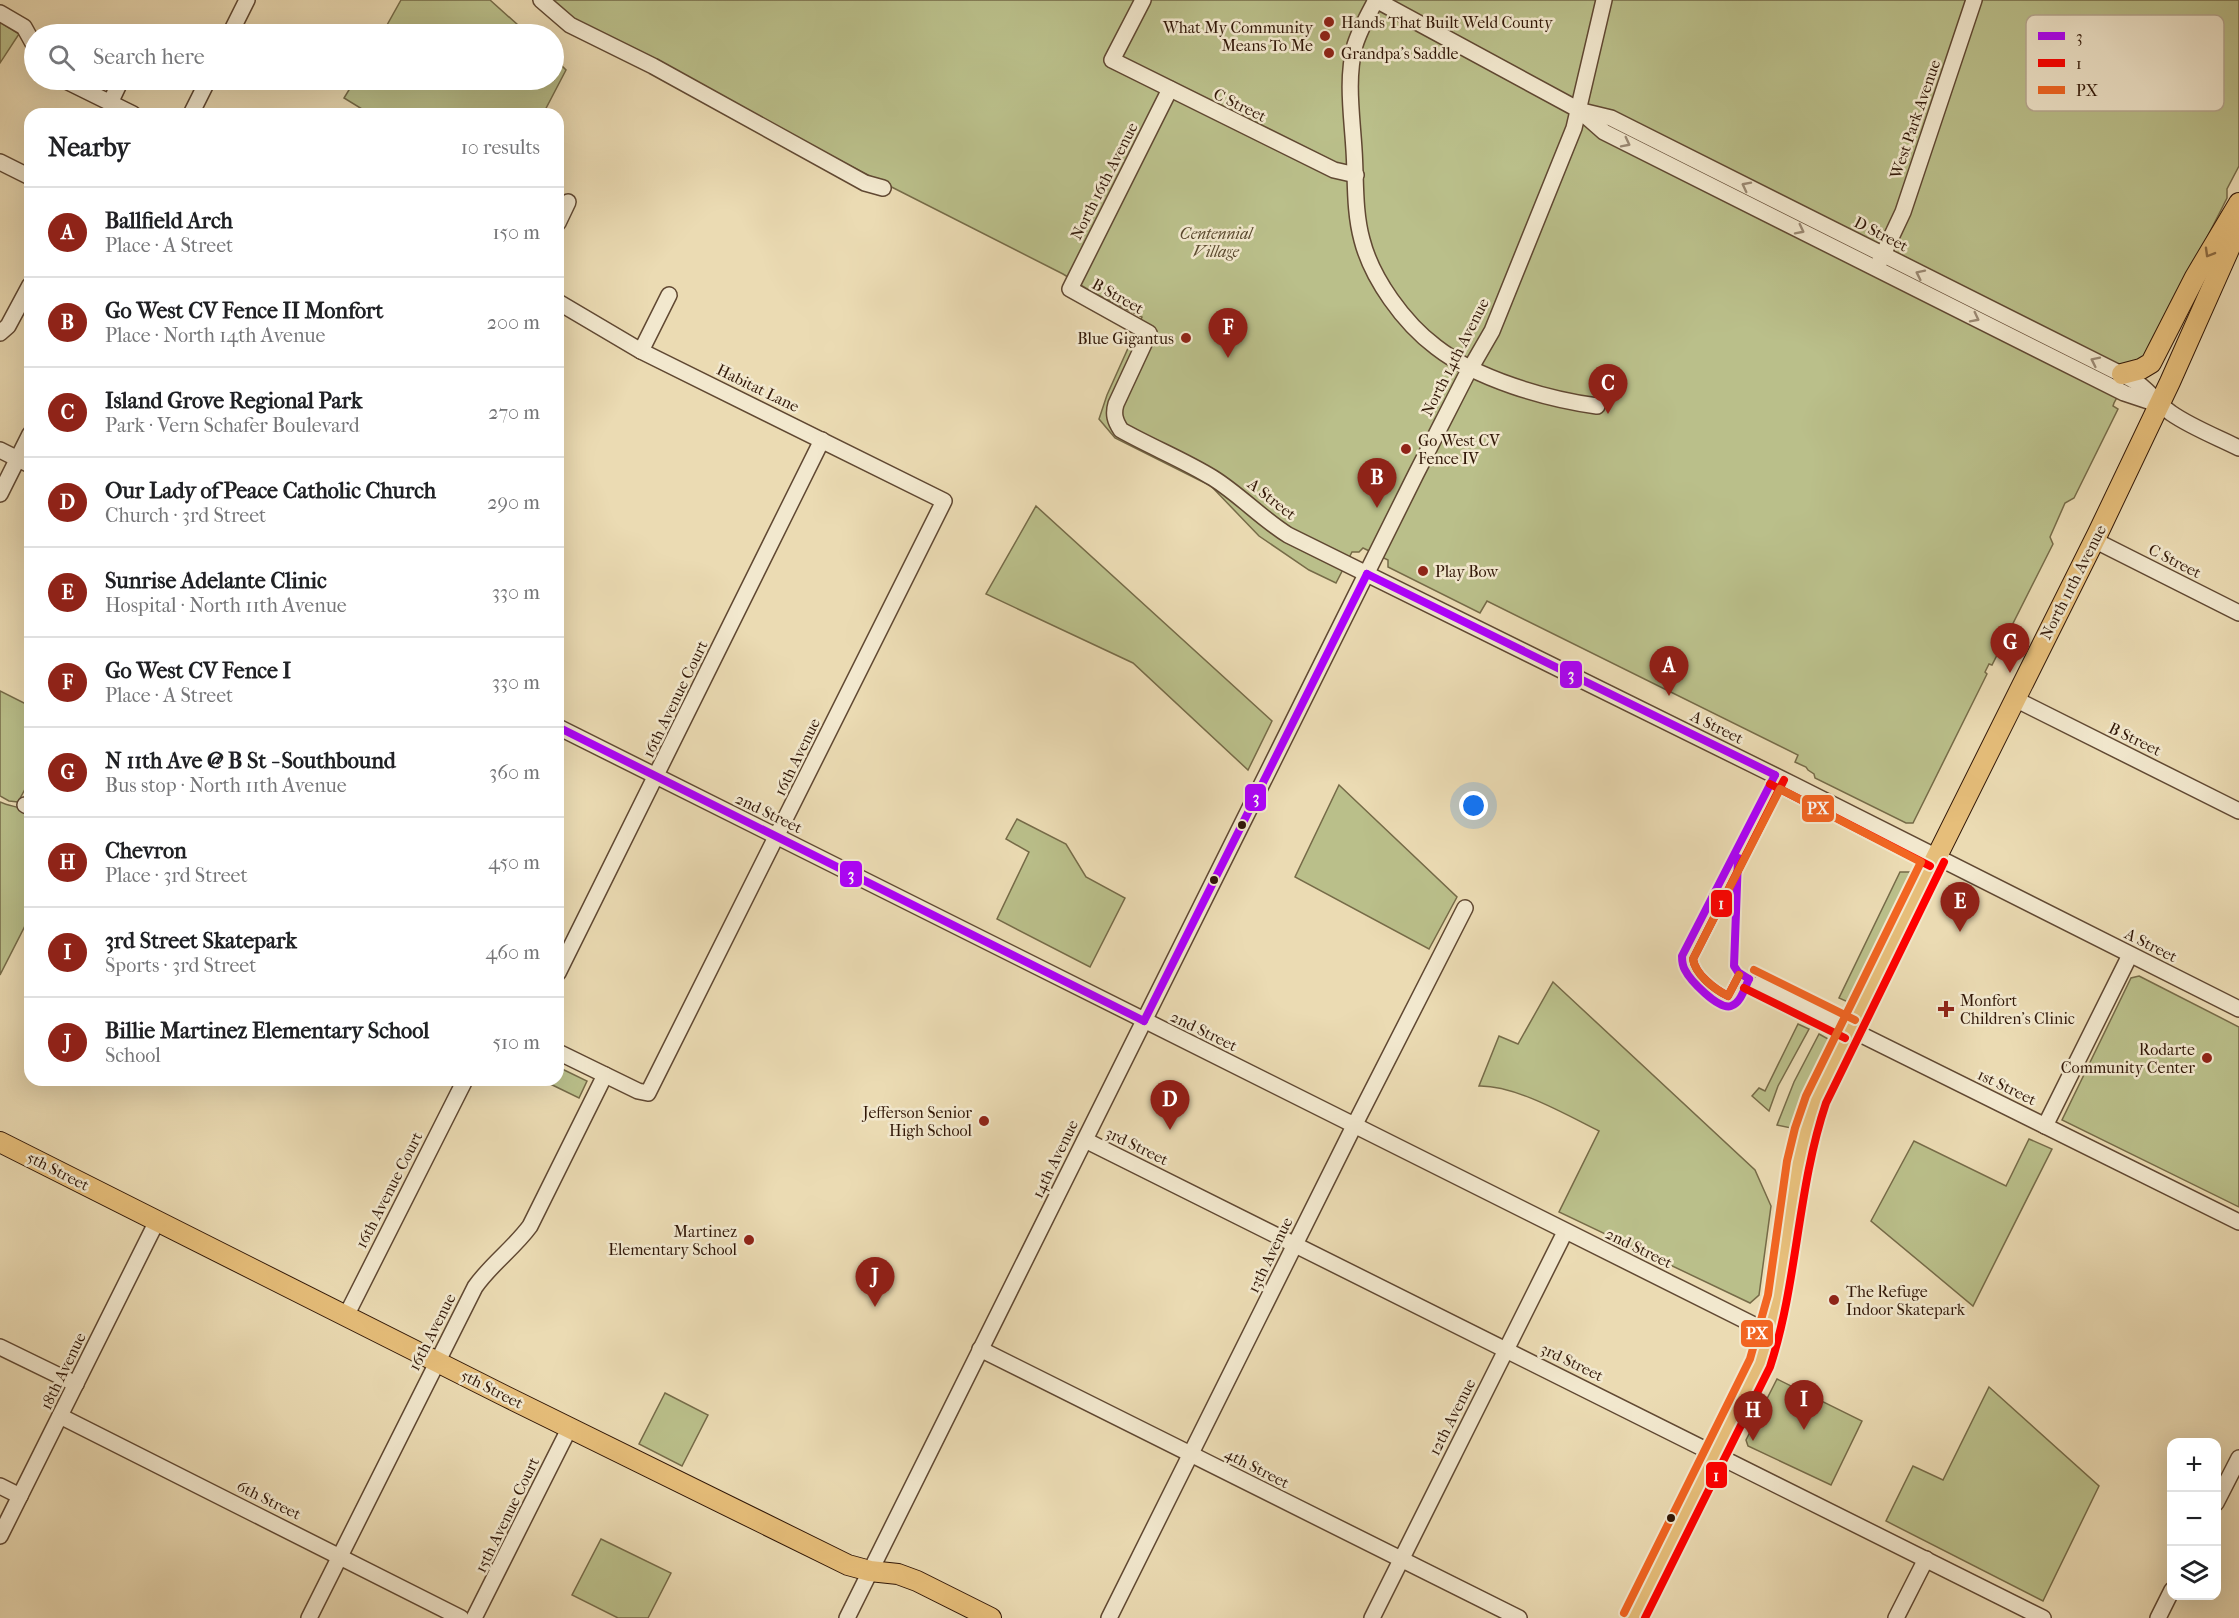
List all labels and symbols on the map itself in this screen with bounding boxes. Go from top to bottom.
place label: Hands That Built Weld County [1341,13,1553,32]
marker: Hands That Built Weld County [1322,15,1336,29]
legend [2026,15,2224,111]
place label: What My Community Means To Me [1162,18,1313,55]
text: 3 [2076,27,2083,46]
marker: What My Community Means To Me [1318,29,1332,43]
place label: Grandpa's Saddle [1341,44,1458,63]
marker: Grandpa's Saddle [1322,46,1336,60]
text: 1 [2076,54,2082,73]
street label: West Park Avenue [1885,57,1944,182]
text: PX [2076,81,2098,100]
street label: C Street [1210,84,1270,126]
street label: North 16th Avenue [1066,119,1142,243]
one-way arrow [1619,136,1630,147]
one-way arrow [1742,182,1752,193]
street label: D Street [1851,212,1911,256]
one-way arrow [1794,223,1805,235]
park label: Centennial Village [1180,224,1254,261]
one-way arrow [2205,247,2216,257]
one-way arrow [1915,269,1926,281]
street label: B Street [1089,274,1147,318]
street label: North 14th Avenue [1417,295,1493,419]
pin: F [1208,308,1248,358]
one-way arrow [1968,310,1979,322]
place label: Blue Gigantus [1077,329,1174,348]
marker: Blue Gigantus [1179,331,1193,345]
one-way arrow [2090,356,2101,368]
street label: Habitat Lane [714,360,802,416]
pin: C [1588,364,1628,414]
place label: Go West CV Fence IV [1418,431,1500,468]
marker: Go West CV Fence IV [1399,442,1413,456]
pin: B [1358,458,1396,508]
street label: A Street [1243,474,1300,524]
street label: North 11th Avenue [2036,521,2110,642]
street label: C Street [2146,540,2205,582]
place label: Play Bow [1435,562,1499,581]
marker: Play Bow [1416,564,1430,578]
pin: G [1990,624,2030,673]
street label: 16th Avenue Court [638,637,712,761]
pin: A [1650,646,1688,696]
line badge: 3 [1559,660,1583,689]
text: 3 [1568,665,1574,685]
street label: A Street [1687,706,1747,748]
street label: 16th Avenue [770,715,824,799]
street label: B Street [2106,718,2165,760]
line badge: 3 [1244,783,1267,812]
text: 3 [1253,788,1259,808]
street label: 2nd Street [733,789,806,837]
your location [1459,791,1488,820]
line badge: PX [1801,794,1835,823]
text: PX [1807,799,1830,818]
unlabelled marker [1236,819,1248,831]
line badge: 3 [839,860,863,888]
text: 3 [848,865,854,885]
unlabelled marker [1208,874,1220,886]
pin: E [1940,882,1980,932]
line badge: 1 [1710,889,1733,918]
text: 1 [1718,894,1724,913]
street label: A Street [2121,923,2181,966]
place label: Monfort Children's Clinic [1960,991,2075,1028]
marker: Monfort Children's Clinic [1937,1000,1955,1018]
street label: 2nd Street [1168,1007,1241,1055]
place label: Rodarte Community Center [2061,1040,2195,1077]
marker: Rodarte Community Center [2200,1051,2214,1065]
street label: 1st Street [1975,1065,2040,1109]
pin: D [1150,1080,1190,1130]
place label: Jefferson Senior High School [861,1103,973,1140]
marker: Jefferson Senior High School [977,1114,991,1128]
street label: 14th Avenue [1028,1117,1082,1201]
street label: 3rd Street [1102,1123,1172,1169]
street label: 16th Avenue Court [352,1128,427,1251]
street label: 5th Street [24,1147,93,1195]
street label: 13th Avenue [1243,1214,1297,1296]
place label: Martinez Elementary School [608,1222,738,1259]
street label: 2nd Street [1603,1224,1676,1272]
marker: Martinez Elementary School [742,1233,756,1247]
pin: J [856,1258,894,1307]
place label: The Refuge Indoor Skatepark [1846,1282,1966,1319]
street label: 16th Avenue [404,1290,460,1374]
marker: The Refuge Indoor Skatepark [1827,1293,1841,1307]
line badge: PX [1740,1319,1774,1348]
text: PX [1746,1324,1769,1343]
street label: 18th Avenue [36,1329,90,1413]
street label: 3rd Street [1537,1339,1607,1385]
street label: 5th Street [458,1365,527,1413]
street label: 12th Avenue [1425,1375,1480,1459]
pin: I [1784,1380,1824,1430]
pin: H [1734,1392,1772,1441]
street label: 4th Street [1222,1444,1293,1492]
street label: 15th Avenue Court [471,1454,543,1576]
line badge: 1 [1705,1461,1728,1489]
text: 1 [1713,1466,1719,1485]
street label: 6th Street [234,1476,304,1524]
unlabelled marker [1665,1512,1677,1524]

